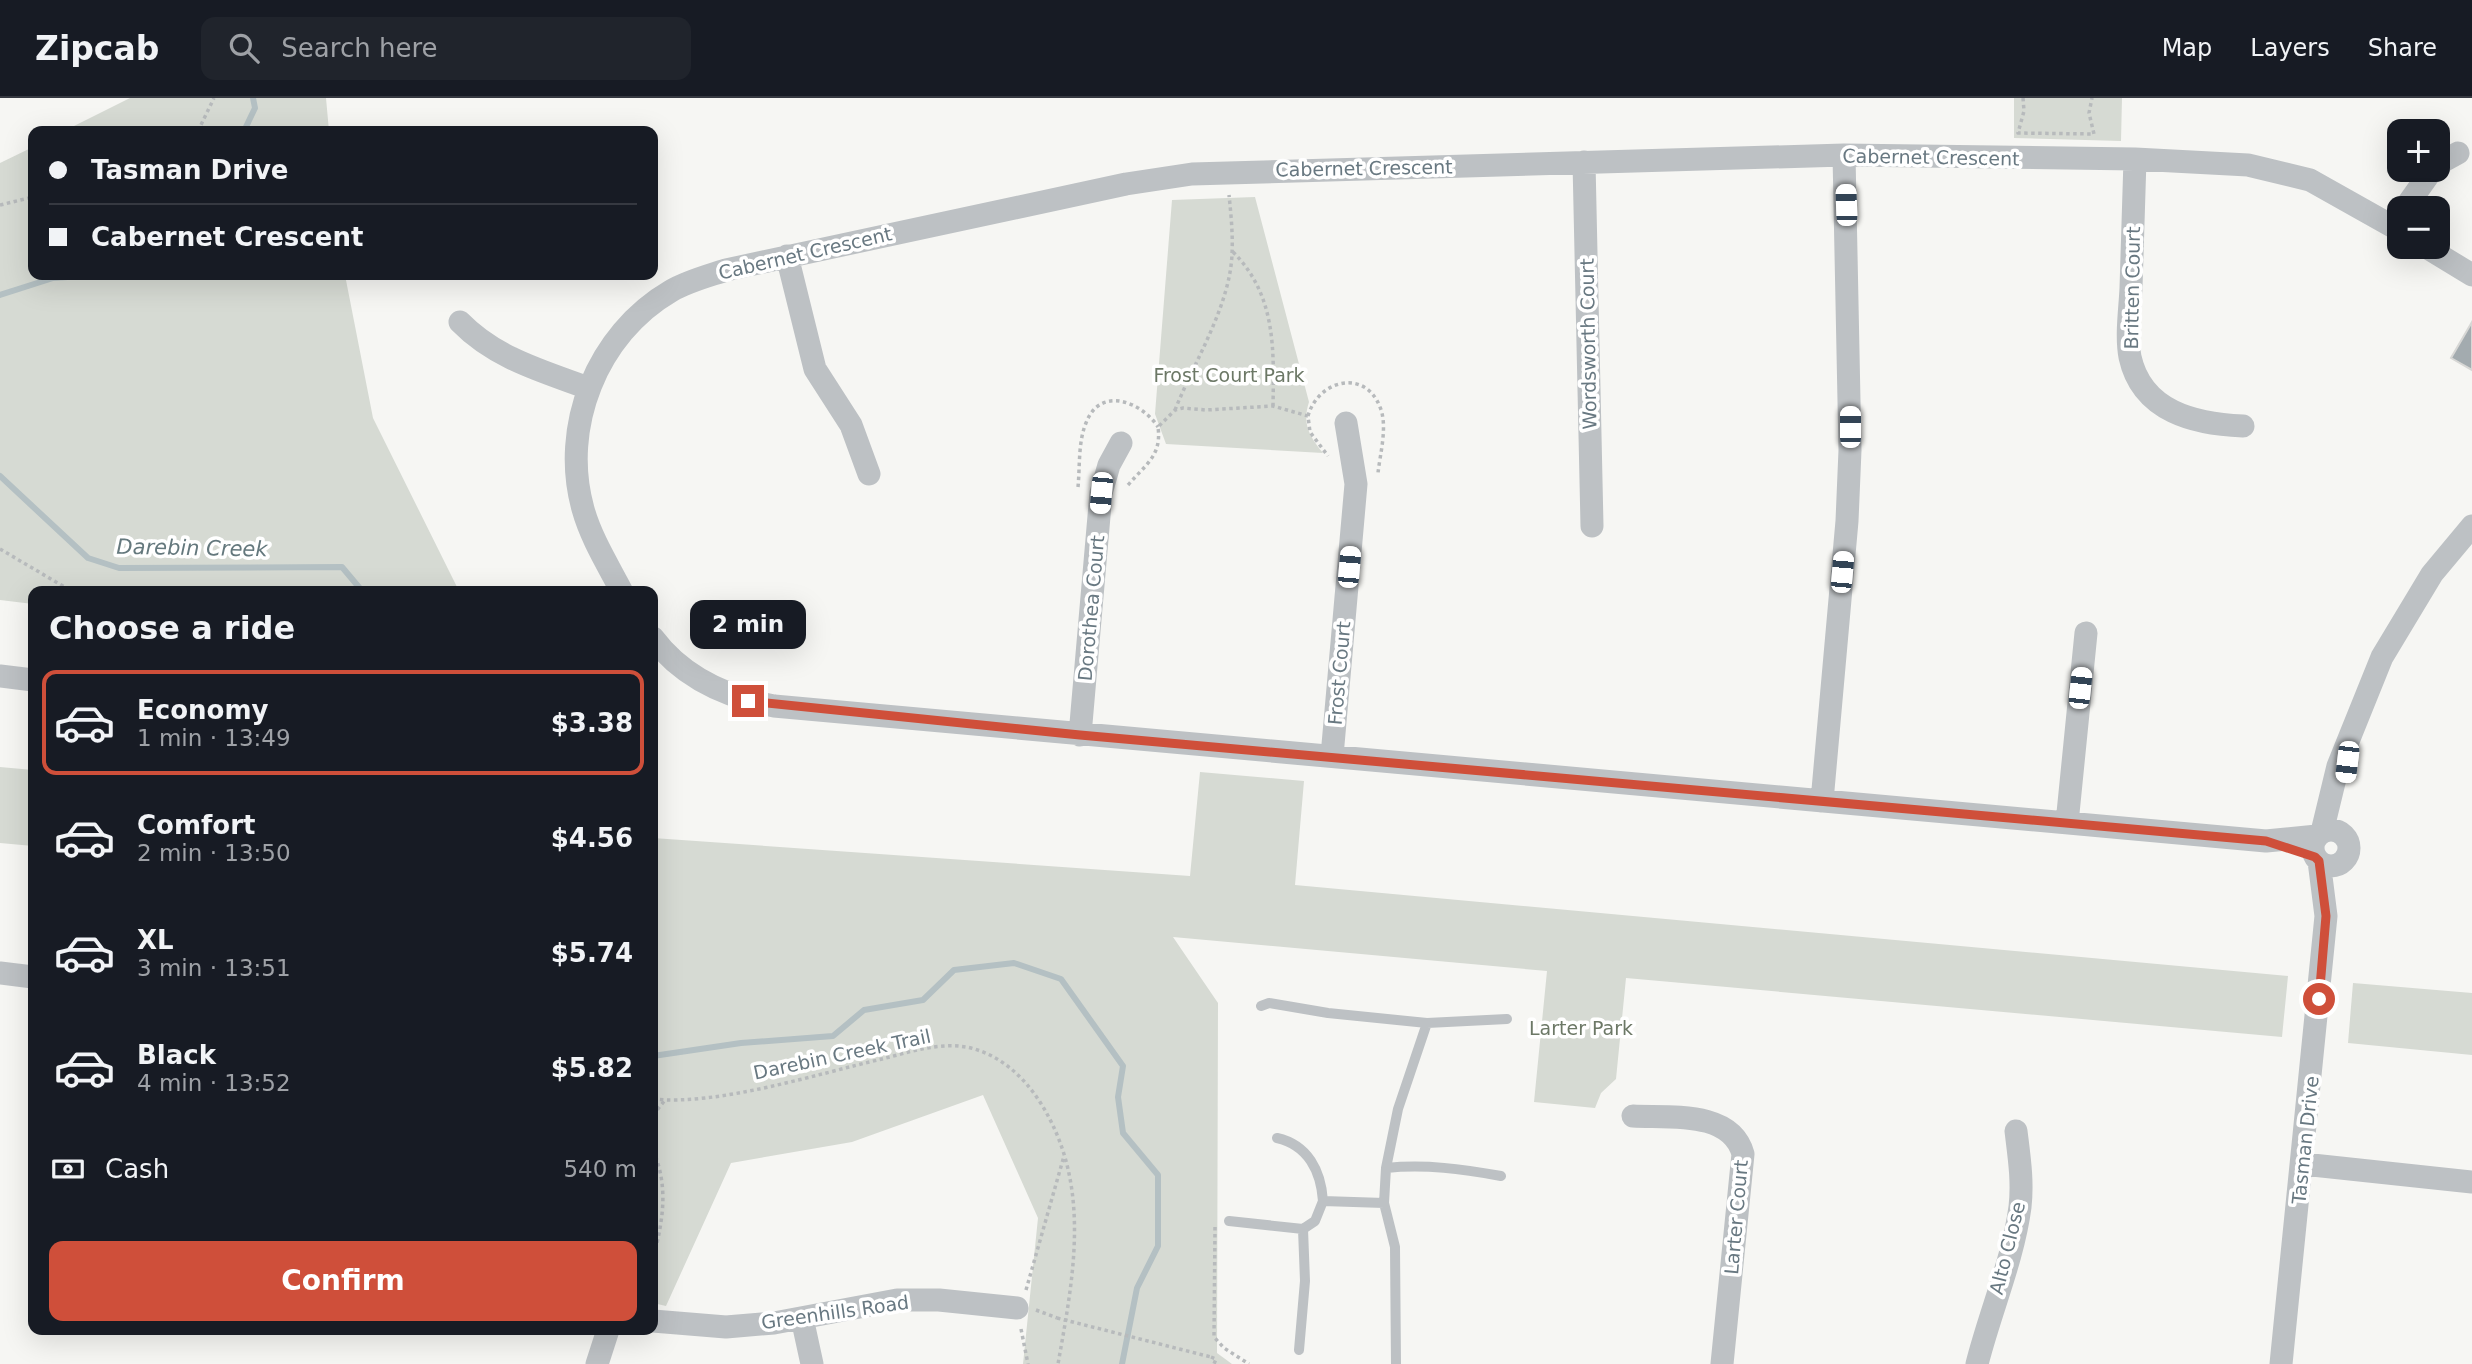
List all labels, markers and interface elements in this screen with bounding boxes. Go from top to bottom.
search box [201,17,691,80]
text: Zipcab [35,29,159,68]
icon: search [225,29,263,67]
text: Search here [281,33,438,63]
text: Map [2162,34,2212,62]
text: Layers [2250,34,2330,62]
text: Share [2368,34,2437,62]
map controls [2387,119,2450,259]
button: + [2387,119,2450,182]
street label: Cabernet Crescent [1842,144,2020,170]
text: Tasman Drive [91,155,289,185]
street label: Cabernet Crescent [1275,155,1453,181]
car [1835,184,1858,226]
button: − [2387,196,2450,259]
text: Cabernet Crescent [91,222,363,252]
street label: Cabernet Crescent [716,222,894,284]
street label: Britten Court [2120,226,2144,350]
street label: Wordsworth Court [1576,258,1600,430]
park label: Frost Court Park [1153,364,1305,386]
car [1840,406,1861,448]
car [1089,471,1114,515]
street label: Dorothea Court [1074,534,1108,682]
water label: Darebin Creek [116,535,269,561]
car [1337,545,1362,589]
car [1830,550,1855,594]
callout: 2 min [690,600,806,648]
text: Choose a ride [49,609,295,647]
text: 2 min [712,611,784,637]
street label: Frost Court [1324,620,1354,726]
car [2068,666,2093,710]
route end [732,685,764,717]
icon: car [53,691,116,754]
text: Economy [137,695,268,725]
text: $3.38 [551,708,633,738]
text: 1 min · 13:49 [137,725,291,751]
car [2335,740,2360,784]
icon: car [53,806,116,869]
text: Comfort [137,810,255,840]
text: $4.56 [551,823,633,853]
text: 2 min · 13:50 [137,840,291,866]
icon: car [53,921,116,984]
text: XL [137,925,174,955]
text: $5.74 [551,938,633,968]
text: 3 min · 13:51 [137,955,291,981]
route start [2303,983,2335,1015]
park label: Larter Park [1529,1017,1633,1039]
street label: Darebin Creek Trail [751,1024,933,1084]
icon: car [53,1036,116,1099]
text: Black [137,1040,216,1070]
text: $5.82 [551,1053,633,1083]
text: 4 min · 13:52 [137,1070,291,1096]
street label: Tasman Drive [2287,1075,2323,1206]
icon: cash [49,1150,87,1188]
text: Cash [105,1154,169,1184]
text: 540 m [563,1156,637,1182]
street label: Larter Court [1720,1159,1752,1275]
street label: Alto Close [1985,1199,2029,1297]
button: Confirm [49,1241,637,1321]
street label: Greenhills Road [760,1291,910,1333]

